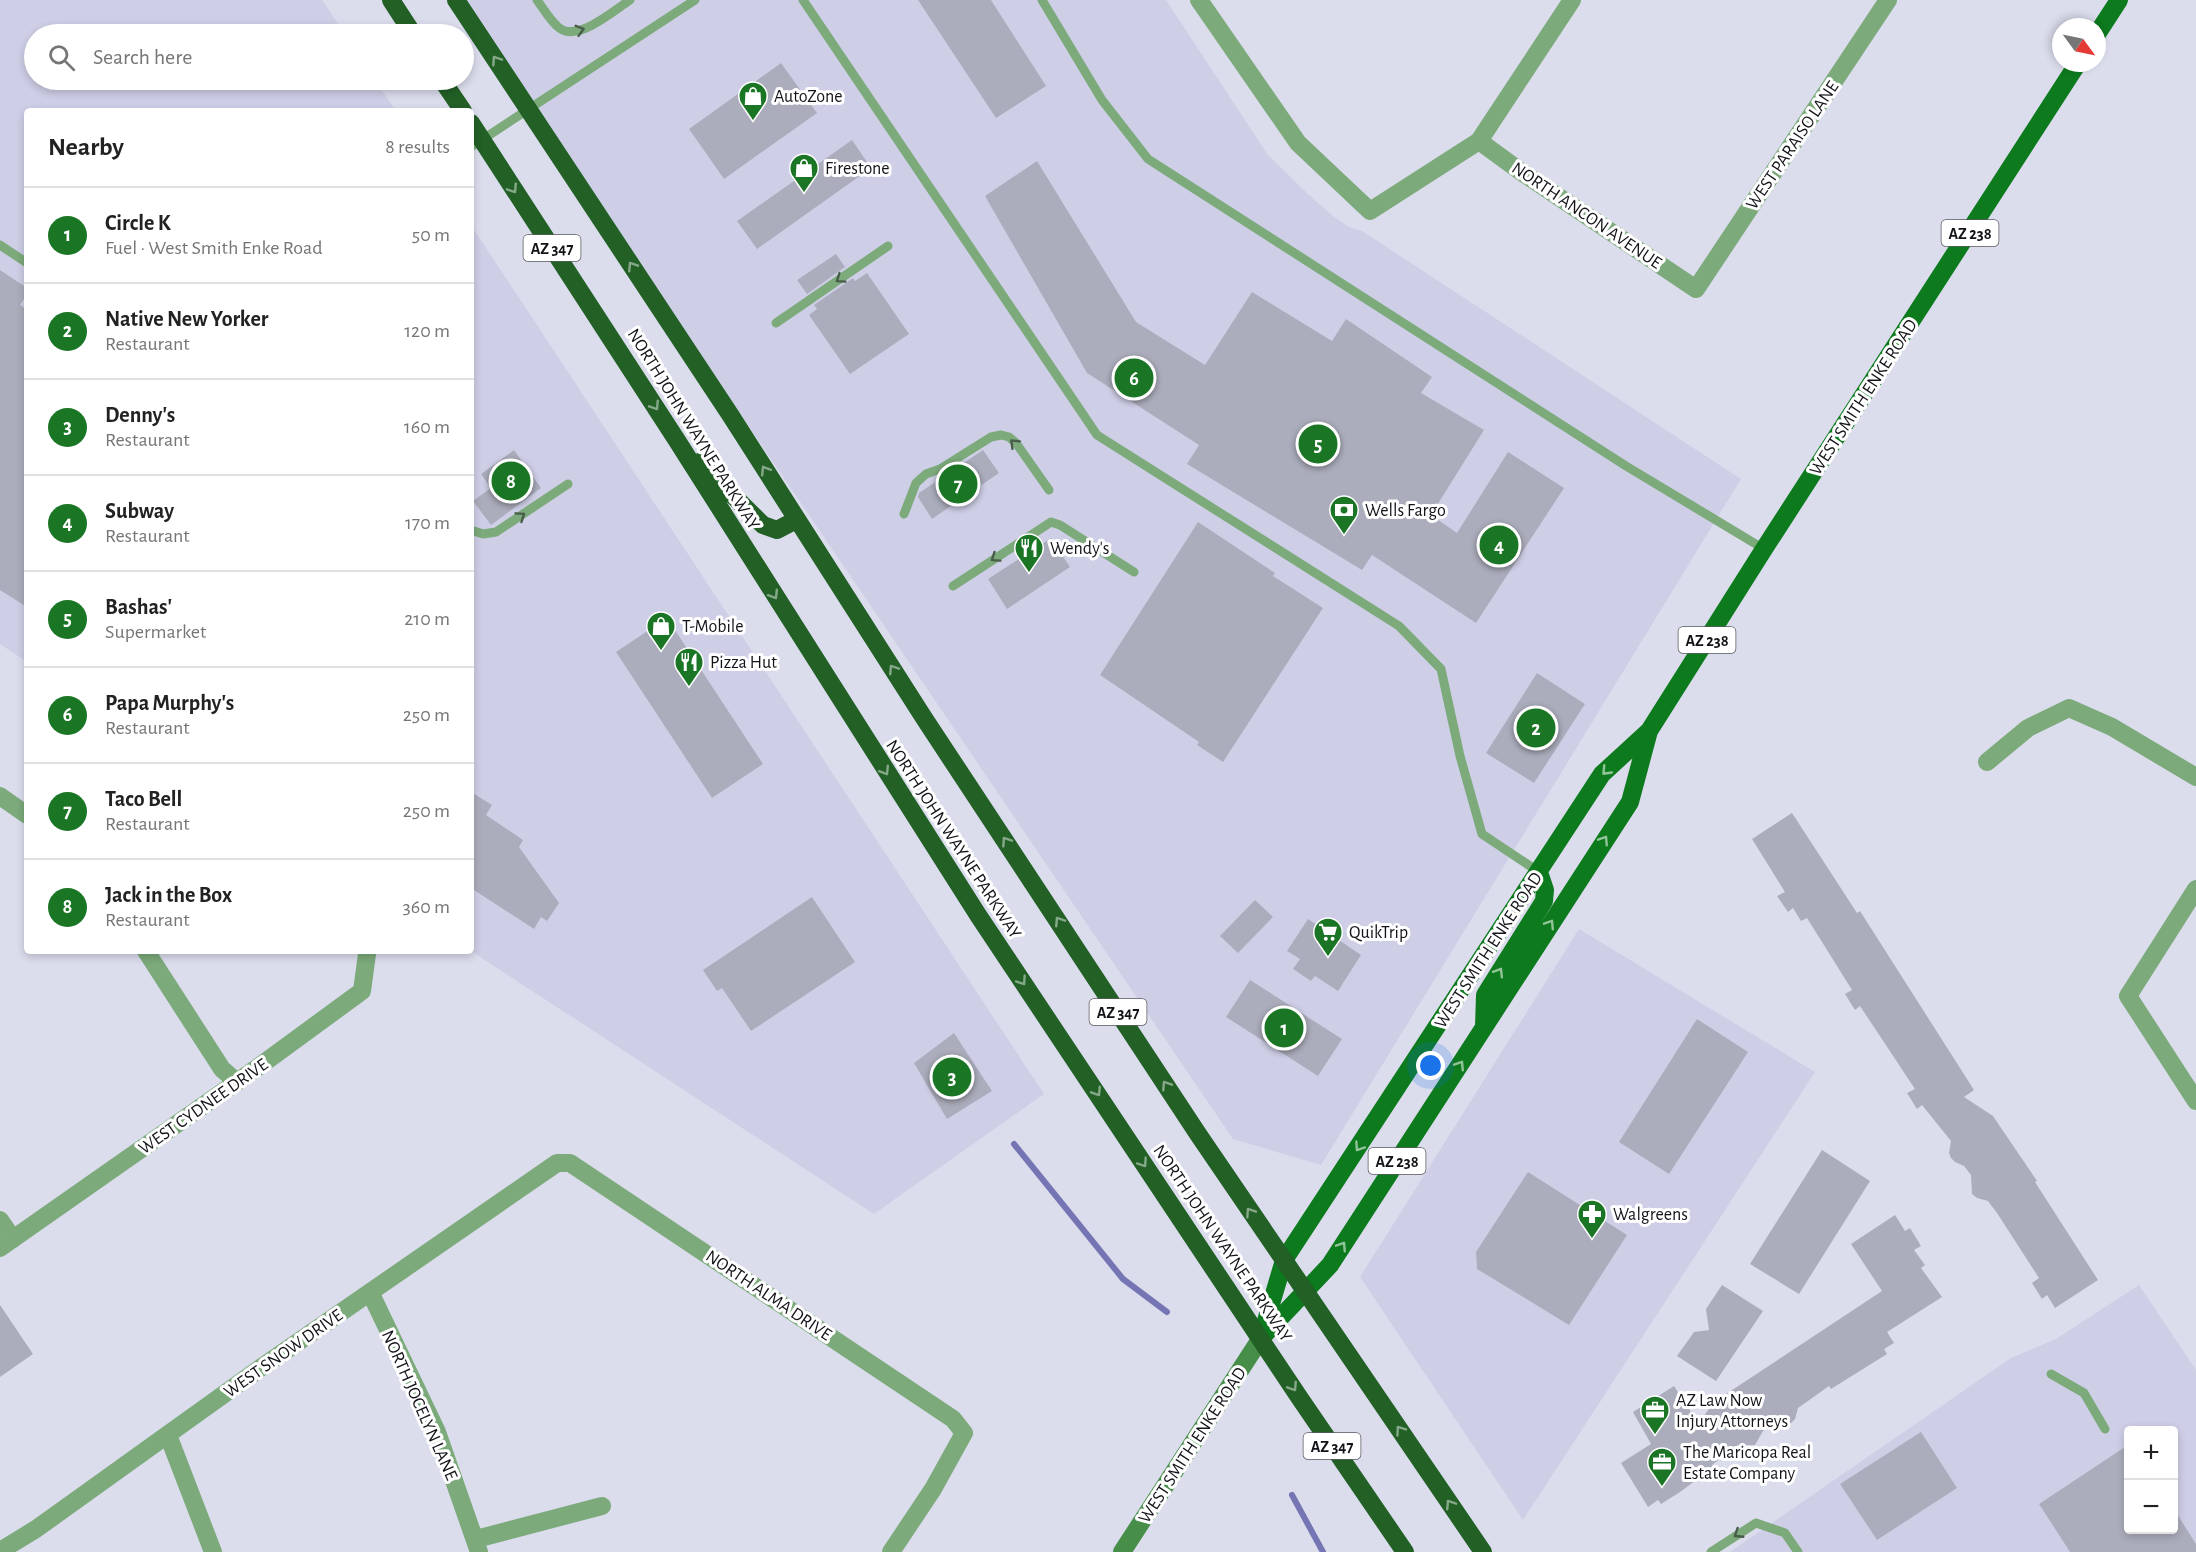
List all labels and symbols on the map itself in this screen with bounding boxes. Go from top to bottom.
north arrow [2052,18,2106,72]
one-way arrow [575,24,585,37]
one-way arrow [492,56,504,66]
street label: WEST PARAISO LANE [1743,78,1843,213]
shop icon: AutoZone [737,80,769,122]
place label: AutoZone [774,88,843,106]
shop icon: Firestone [788,152,820,194]
street label: NORTH ANCON AVENUE [1508,159,1665,273]
place label: Firestone [825,160,890,178]
one-way arrow [506,182,517,193]
road number: AZ 238 [1942,220,1998,246]
road number: AZ 347 [524,235,580,261]
one-way arrow [628,262,639,273]
one-way arrow [836,272,847,283]
street label: WEST SMITH ENKE ROAD [1807,316,1921,479]
street label: NORTH JOHN WAYNE PARKWAY [624,326,763,534]
pin: 6 [1114,356,1154,400]
one-way arrow [648,399,659,410]
pin: 5 [1298,422,1338,466]
one-way arrow [1010,440,1021,450]
pin: 8 [492,458,530,504]
pin: 7 [938,462,978,506]
one-way arrow [761,466,773,476]
bank icon: Wells Fargo [1328,494,1360,536]
place label: Wells Fargo [1365,502,1446,520]
one-way arrow [515,512,526,523]
pin: 4 [1480,522,1518,568]
restaurant icon: Wendy's [1013,532,1045,574]
place label: Wendy's [1050,540,1110,558]
one-way arrow [991,550,1002,561]
one-way arrow [767,589,779,599]
shop icon: T-Mobile [645,610,677,652]
place label: T-Mobile [682,618,744,636]
road number: AZ 238 [1678,627,1736,653]
restaurant icon: Pizza Hut [673,646,705,688]
place label: Pizza Hut [710,654,777,672]
one-way arrow [888,665,900,675]
pin: 2 [1516,706,1556,750]
street label: NORTH JOHN WAYNE PARKWAY [882,737,1024,943]
one-way arrow [1603,764,1614,775]
one-way arrow [878,765,890,775]
one-way arrow [1597,836,1608,847]
one-way arrow [1002,837,1013,848]
street label: WEST SMITH ENKE ROAD [1432,869,1546,1032]
supermarket icon: QuikTrip [1312,916,1344,958]
one-way arrow [1055,917,1066,928]
one-way arrow [1542,920,1554,930]
place label: QuikTrip [1349,924,1408,942]
one-way arrow [1492,968,1503,979]
one-way arrow [1015,974,1026,985]
road number: AZ 347 [1090,999,1146,1025]
pin: 1 [1264,1006,1304,1050]
your location [1416,1051,1445,1080]
pin: 3 [932,1054,972,1100]
street label: WEST CYDNEE DRIVE [136,1055,272,1158]
one-way arrow [1452,1060,1463,1071]
one-way arrow [1162,1081,1173,1092]
one-way arrow [1090,1086,1101,1097]
one-way arrow [1355,1140,1366,1151]
street label: NORTH JOHN WAYNE PARKWAY [1150,1142,1295,1346]
road number: AZ 238 [1368,1148,1426,1174]
one-way arrow [1136,1156,1147,1167]
pharmacy icon: Walgreens [1576,1198,1608,1240]
place label: Walgreens [1613,1206,1688,1224]
one-way arrow [1246,1208,1257,1219]
one-way arrow [1335,1242,1346,1253]
street label: NORTH ALMA DRIVE [702,1247,835,1345]
street label: WEST SNOW DRIVE [221,1306,346,1401]
street label: NORTH JOCELYN LANE [378,1328,460,1483]
street label: WEST SMITH ENKE ROAD [1136,1364,1250,1527]
one-way arrow [1285,1381,1297,1391]
place label: AZ Law Now Injury Attorneys [1676,1392,1788,1431]
office icon: AZ Law Now Injury Attorneys [1639,1394,1671,1436]
one-way arrow [1396,1425,1407,1436]
road number: AZ 347 [1304,1433,1360,1459]
place label: The Maricopa Real Estate Company [1683,1444,1811,1483]
office icon: The Maricopa Real Estate Company [1646,1446,1678,1488]
one-way arrow [1446,1500,1458,1510]
one-way arrow [1734,1527,1745,1538]

